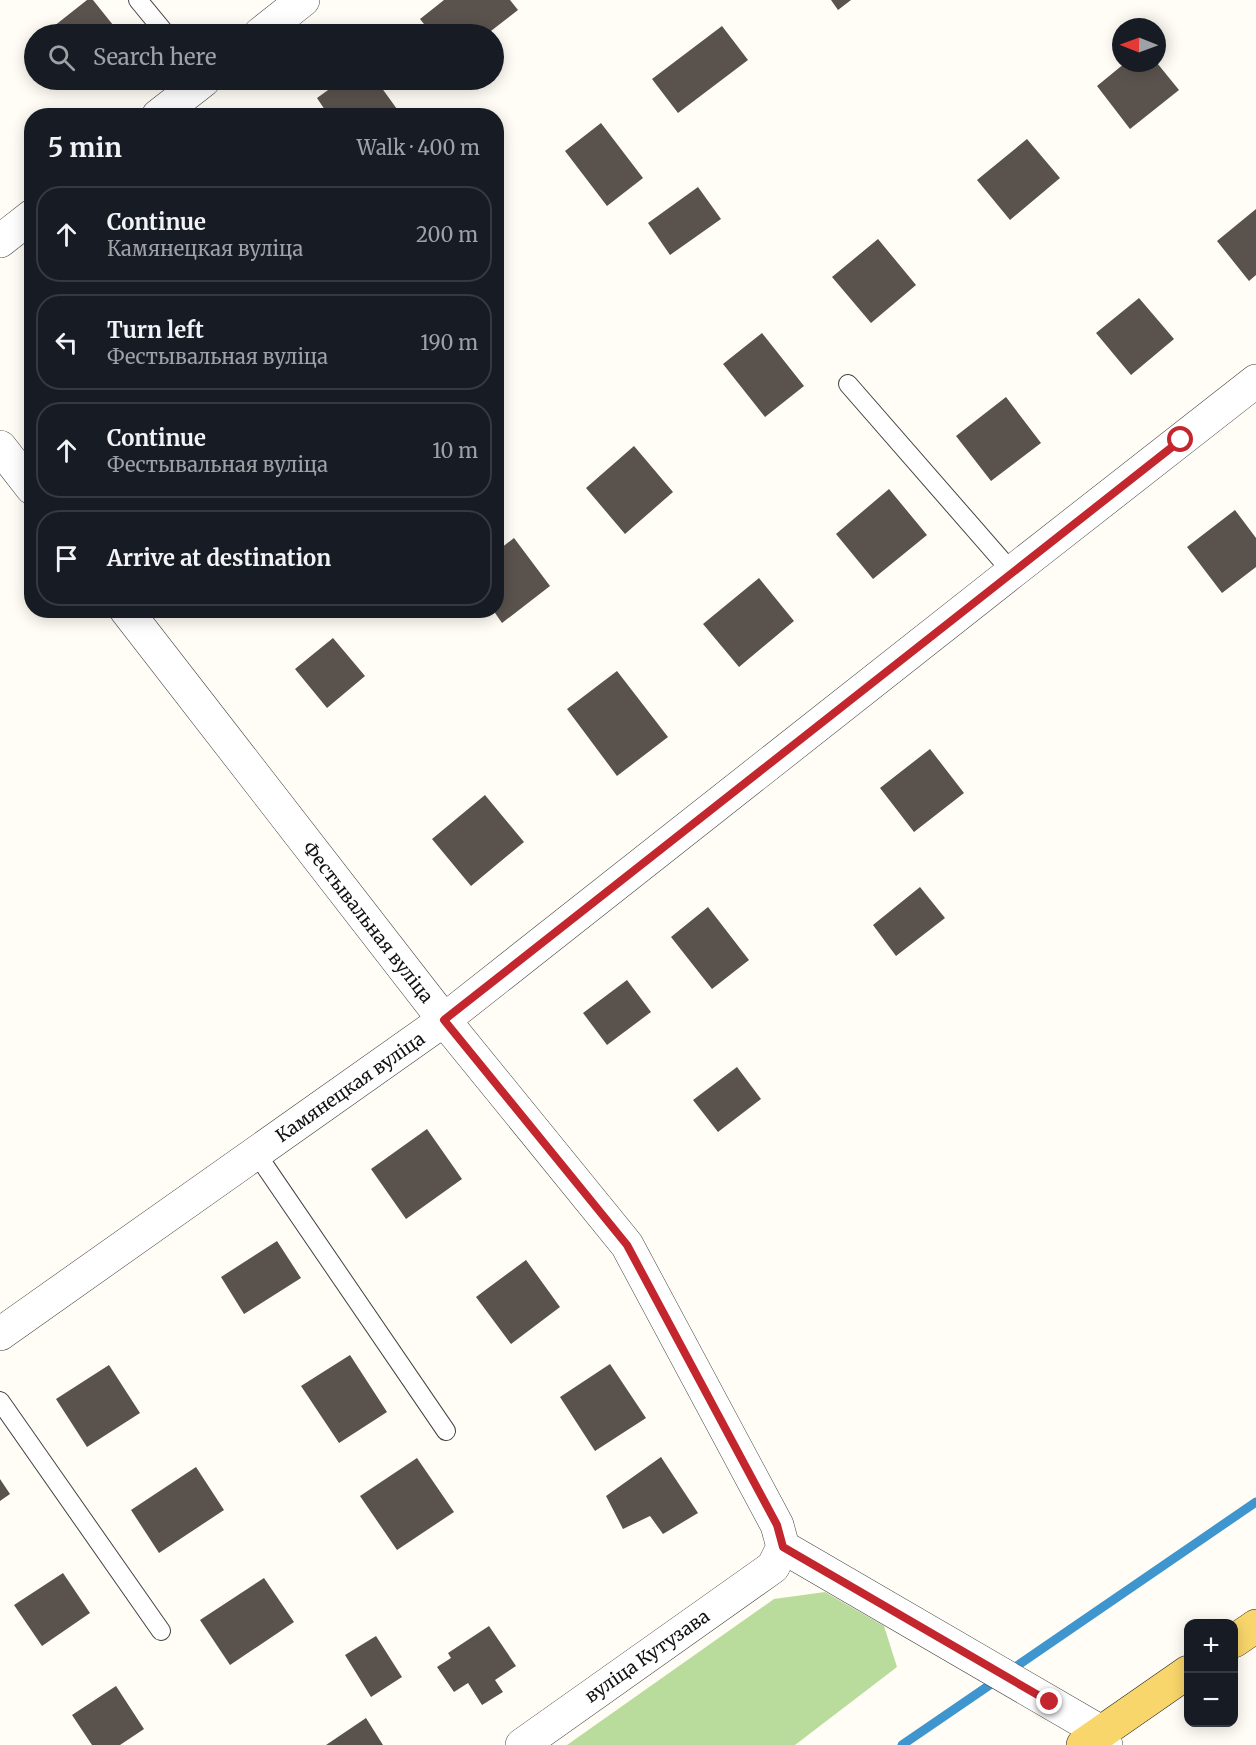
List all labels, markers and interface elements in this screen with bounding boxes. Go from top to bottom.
north arrow [1112,18,1166,72]
search box [24,24,504,90]
icon: search [45,41,78,74]
text: Search here [93,43,216,71]
text: 5 min [48,131,122,164]
text: Walk · 400 m [357,135,480,160]
text: Continue [107,208,206,236]
icon: ahead [50,218,83,251]
text: 200 m [416,222,478,247]
text: Камянецкая вуліца [107,236,303,261]
text: Turn left [107,316,204,344]
icon: left [50,326,83,359]
text: 190 m [420,330,478,355]
text: Фестывальная вуліца [107,344,328,369]
text: Continue [107,424,206,452]
route start [1167,426,1193,452]
icon: ahead [50,434,83,467]
text: 10 m [432,438,478,463]
text: Фестывальная вуліца [107,452,328,477]
icon: arrive [50,542,83,575]
text: Arrive at destination [107,544,331,572]
street label: Фестывальная вуліца [298,837,439,1008]
street label: Камянецкая вуліца [271,1027,429,1147]
street label: вуліца Кутузава [580,1604,714,1708]
map controls [1184,1619,1238,1727]
button: + [1184,1619,1238,1673]
button: − [1184,1673,1238,1727]
route end [1036,1688,1062,1714]

